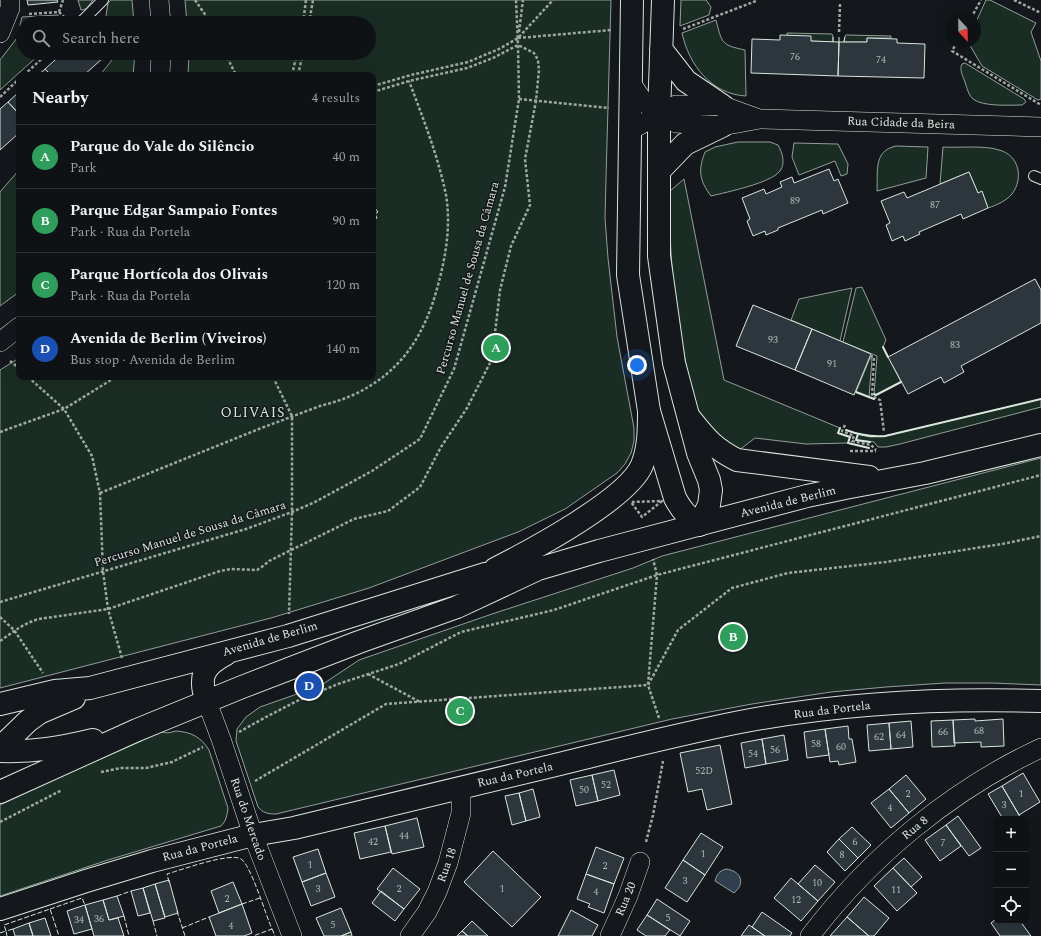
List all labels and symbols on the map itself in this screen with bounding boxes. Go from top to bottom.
north arrow [945,12,981,48]
house number: 76 [790,49,800,65]
house number: 74 [876,52,886,68]
street label: Rua Cidade da Beira [847,112,955,134]
street label: Percurso Manuel de Sousa da Câmara [431,179,505,377]
house number: 89 [790,193,800,209]
house number: 87 [930,197,940,213]
house number: 93 [768,332,778,348]
pin: A [483,333,509,363]
house number: 83 [950,337,960,353]
your location [627,355,647,375]
house number: 91 [827,356,837,372]
district label: OLIVAIS [220,402,286,423]
street label: Avenida de Berlim [738,481,838,523]
street label: Percurso Manuel de Sousa da Câmara [92,496,288,572]
street label: Avenida de Berlim [220,616,320,662]
pin: B [720,622,746,652]
pin: D [296,671,322,701]
pin: C [447,696,473,726]
street label: Rua da Portela [793,696,872,724]
house number: 68 [974,723,984,739]
house number: 66 [938,724,948,740]
house number: 64 [896,727,906,743]
house number: 62 [874,729,884,745]
house number: 58 [811,736,821,752]
house number: 60 [836,739,846,755]
house number: 56 [770,742,780,758]
house number: 54 [748,746,758,762]
street label: Rua da Portela [475,757,555,793]
house number: 52D [695,763,713,779]
street label: Rua do Mercado [225,775,271,863]
house number: 52 [601,777,611,793]
house number: 50 [579,782,589,798]
house number: 2 [906,786,911,802]
house number: 1 [1019,786,1024,802]
house number: 3 [1002,797,1007,813]
house number: 4 [888,800,893,816]
street label: Rua 8 [898,811,932,845]
house number: 44 [399,828,409,844]
street label: Rua da Portela [160,829,240,867]
house number: 42 [368,834,378,850]
house number: 6 [853,834,858,850]
house number: 7 [941,835,946,851]
street label: Rua 18 [432,845,462,885]
house number: 1 [701,846,706,862]
house number: 8 [840,847,845,863]
house number: 1 [308,857,313,873]
house number: 2 [603,858,608,874]
house number: 3 [683,873,688,889]
house number: 10 [812,875,822,891]
street label: Rua 20 [611,879,641,919]
house number: 3 [316,881,321,897]
house number: 2 [397,881,402,897]
house number: 1 [500,881,505,897]
house number: 11 [891,882,901,898]
house number: 4 [594,884,599,900]
house number: 2 [225,891,230,907]
house number: 12 [791,892,801,908]
house number: 5 [666,910,671,926]
house number: 36 [94,911,104,927]
house number: 34 [74,912,84,928]
house number: 5 [331,917,336,933]
house number: 4 [229,918,234,934]

